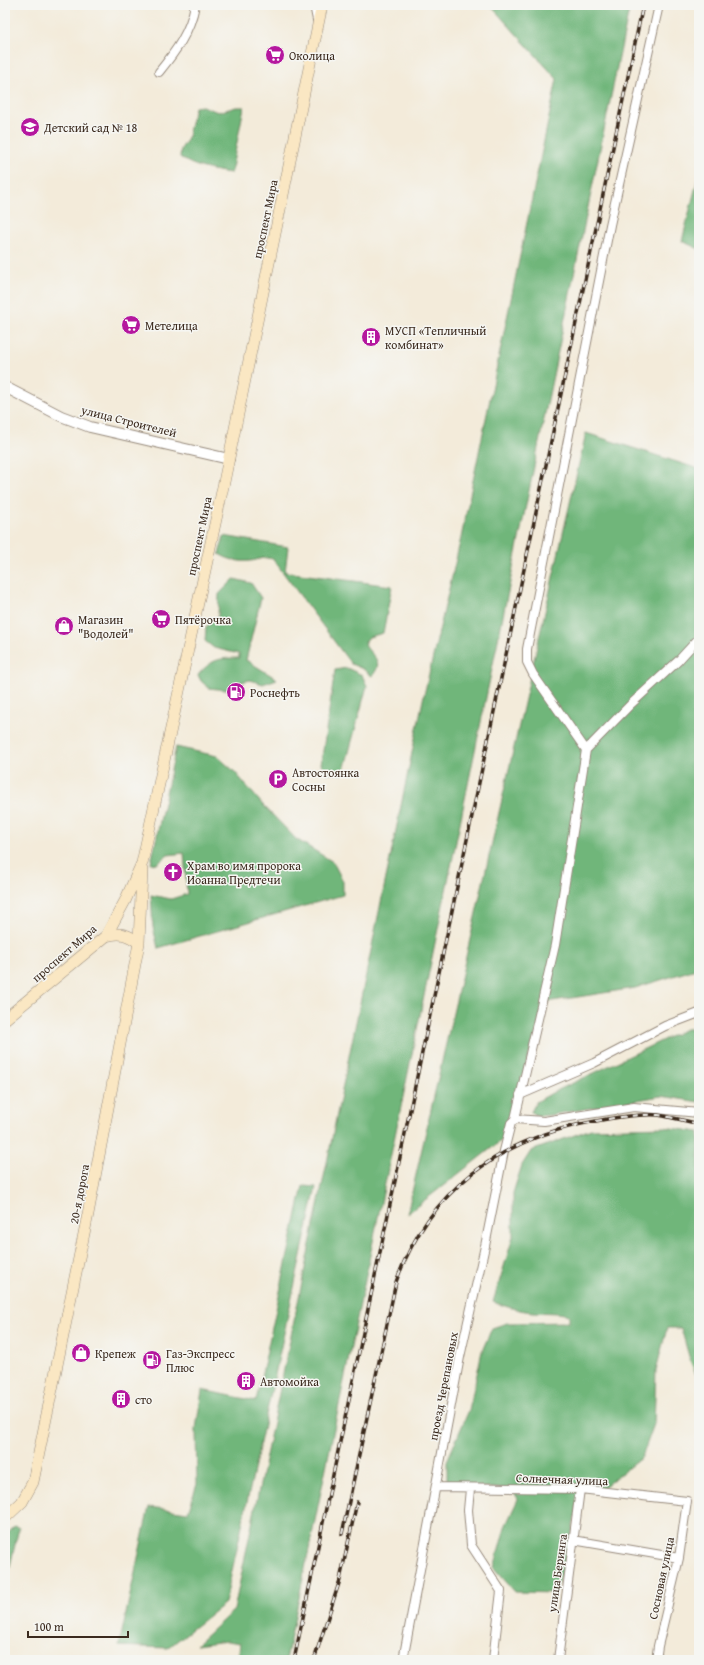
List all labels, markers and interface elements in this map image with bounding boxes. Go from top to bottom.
supermarket icon: Околица [264,44,286,66]
place label: Околица [289,47,335,64]
school or university icon: Детский сад № 18 [19,116,41,138]
place label: Детский сад № 18 [43,119,138,136]
street label: проспект Мира [248,178,282,260]
supermarket icon: Метелица [120,314,142,336]
place label: Метелица [145,317,198,334]
place label: МУСП «Тепличный комбинат» [385,322,486,353]
building icon: МУСП «Тепличный комбинат» [360,326,382,348]
street label: улица Строителей [78,401,179,441]
street label: проспект Мира [182,495,216,577]
supermarket icon: Пятёрочка [150,608,172,630]
place label: Магазин "Водолей" [78,611,134,642]
place label: Пятёрочка [175,611,232,628]
shop icon: Магазин "Водолей" [53,615,75,637]
fuel station icon: Роснефть [225,681,247,703]
place label: Роснефть [250,684,300,701]
place label: Автостоянка Сосны [292,764,360,795]
parking icon: Автостоянка Сосны [267,768,289,790]
place label: Храм во имя пророка Иоанна Предтечи [187,857,301,888]
church icon: Храм во имя пророка Иоанна Предтечи [162,861,184,883]
street label: проспект Мира [28,920,100,986]
street label: 20-я дорога [65,1162,93,1225]
street label: проезд Черепановых [424,1329,462,1442]
shop icon: Крепеж [70,1342,92,1364]
place label: Крепеж [95,1345,136,1362]
place label: Газ-Экспресс Плюс [166,1345,236,1376]
fuel station icon: Газ-Экспресс Плюс [141,1349,163,1371]
building icon: Автомойка [235,1370,257,1392]
place label: Автомойка [260,1373,319,1390]
building icon: сто [110,1388,132,1410]
place label: сто [135,1391,152,1408]
street label: Солнечная улица [516,1469,609,1489]
street label: улица Беринга [543,1533,571,1614]
street label: Сосновая улица [644,1535,678,1621]
scale bar [28,1613,128,1639]
text: 100 m [34,1618,64,1635]

